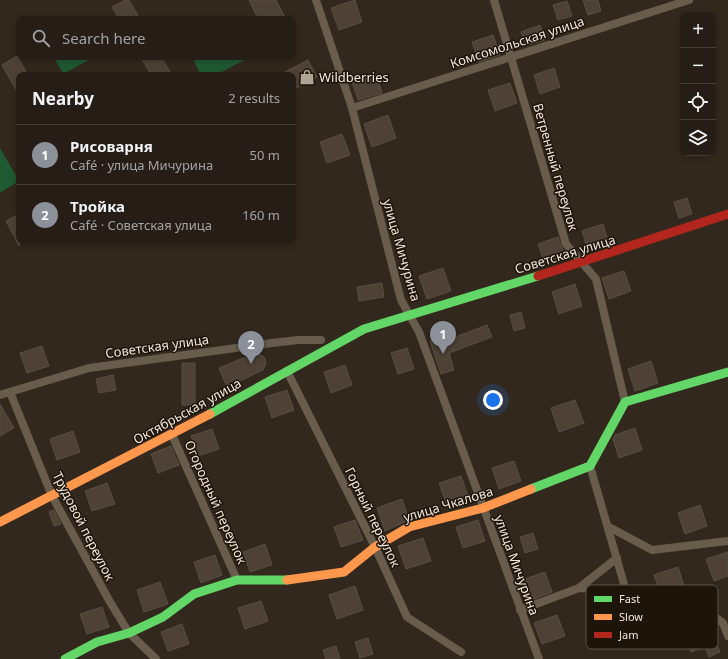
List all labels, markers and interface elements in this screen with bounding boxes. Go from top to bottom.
street label: Комсомольская улица [448,12,586,72]
map controls [680,12,716,156]
button: + [680,12,716,48]
search box [16,16,296,60]
icon: search [30,27,52,49]
text: Search here [62,28,145,48]
button: − [680,48,716,84]
shop icon: Wildberries [298,68,316,86]
place label: Wildberries [319,68,389,86]
button: locate [680,84,716,120]
text: Nearby [32,87,94,110]
text: 2 results [228,89,280,107]
street label: Ветренный переулок [529,101,583,233]
button: layers [680,120,716,156]
text: Рисоварня [70,136,153,156]
text: 1 [41,146,49,164]
text: 50 m [250,146,280,164]
text: Café · улица Мичурина [70,156,213,174]
text: Тройка [70,196,125,216]
street label: улица Мичурина [379,197,425,303]
text: 2 [41,206,49,224]
text: 160 m [242,206,280,224]
text: Café · Советская улица [70,216,212,234]
street label: Советская улица [512,230,618,278]
pin: 1 [430,321,456,354]
street label: Советская улица [104,330,210,362]
pin: 2 [238,331,264,364]
street label: Октябрьская улица [130,374,244,448]
your location [483,390,503,410]
street label: Огородный переулок [181,437,251,567]
street label: Горный переулок [341,464,405,570]
street label: Трудовой переулок [49,468,119,584]
street label: улица Чкалова [401,482,495,526]
street label: улица Мичурина [490,512,544,618]
legend [586,585,718,649]
text: Fast [619,591,640,606]
text: Slow [619,609,643,624]
text: Jam [618,627,638,642]

